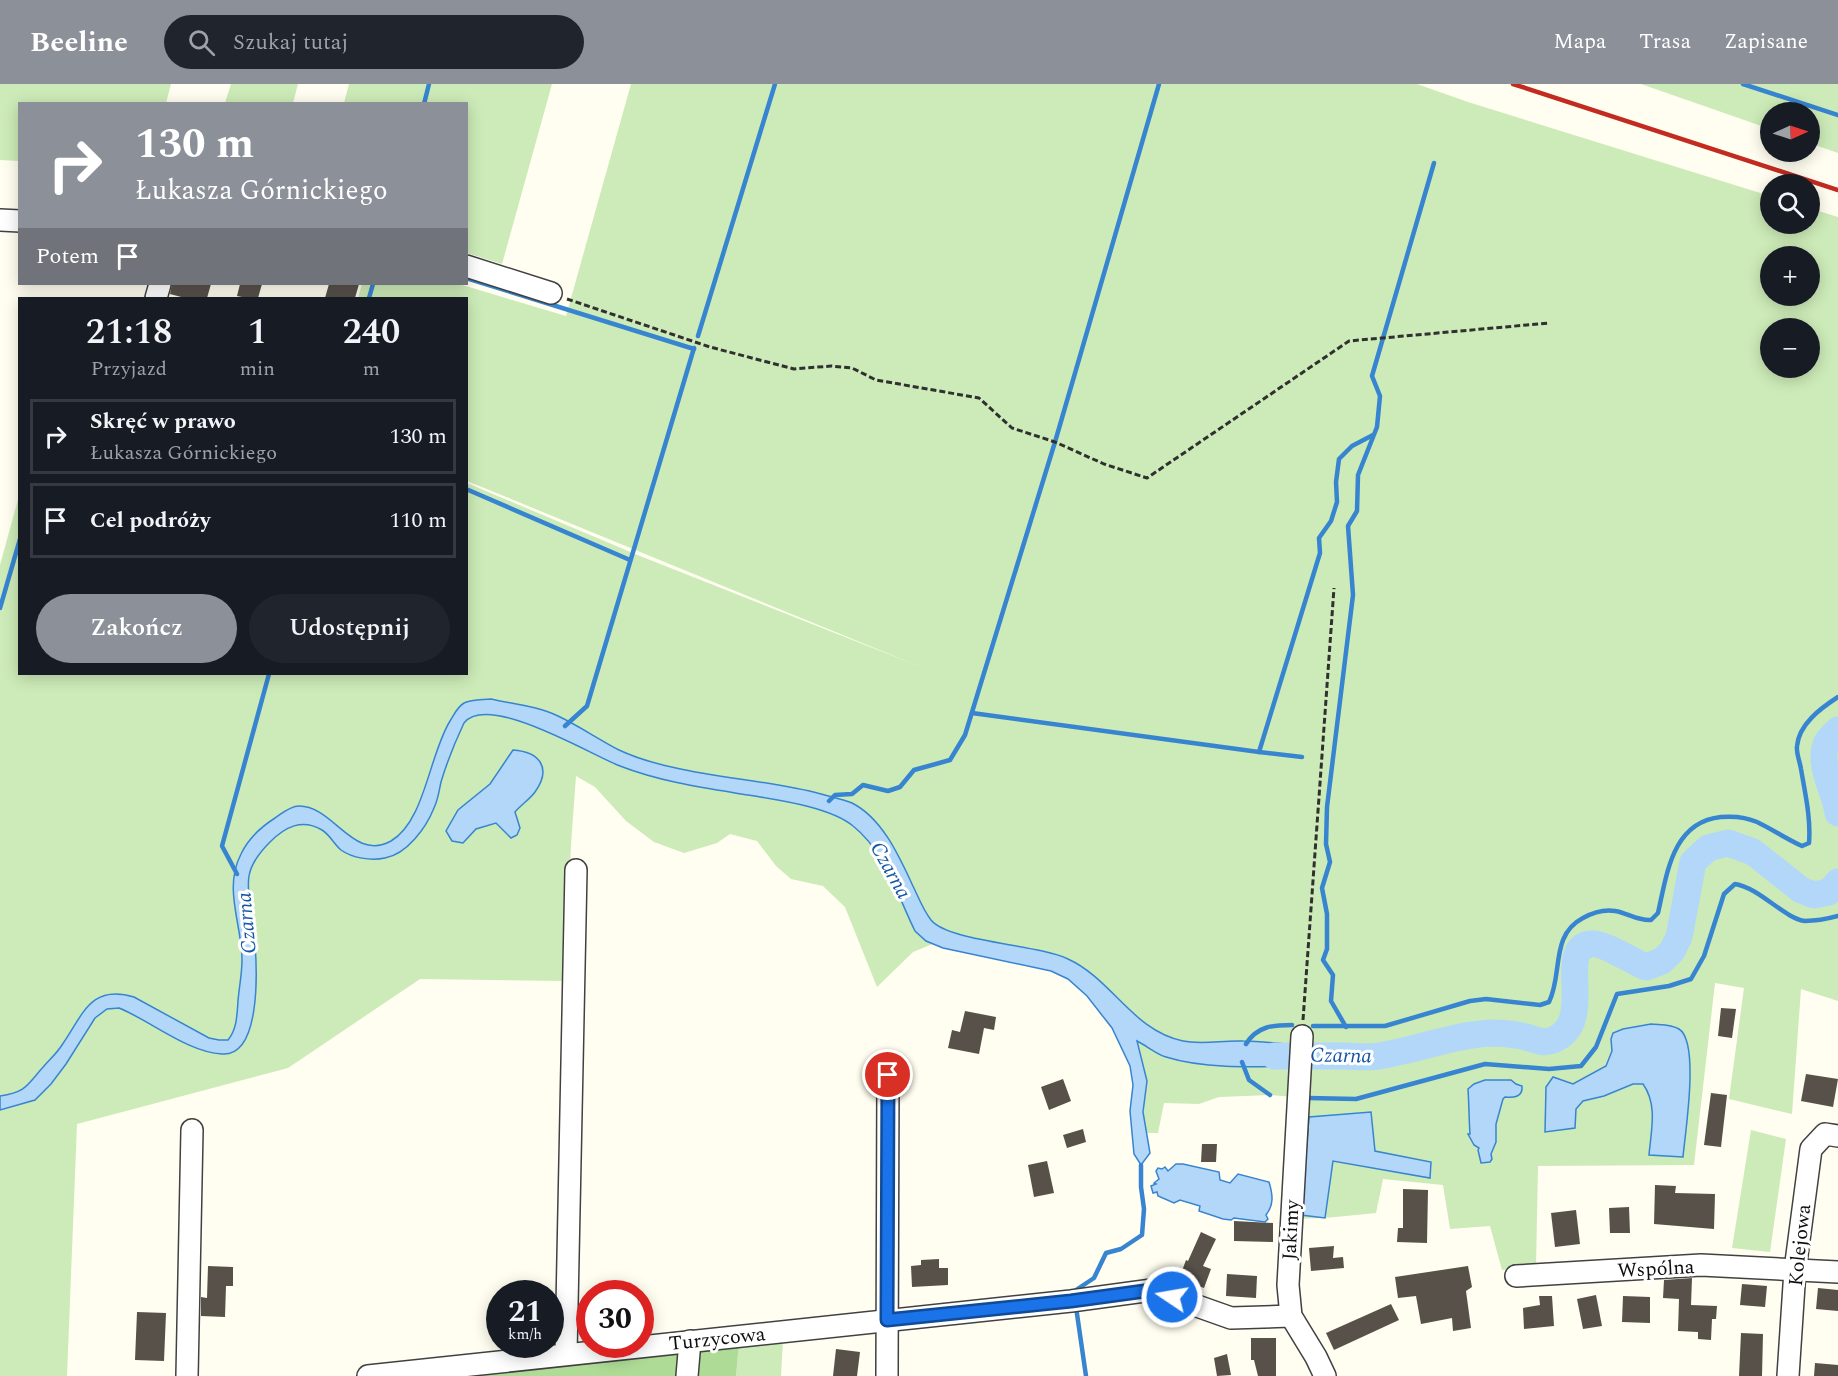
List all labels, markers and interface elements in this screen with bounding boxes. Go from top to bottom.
search box [164,15,584,69]
text: Beeline [30,21,128,64]
icon: search [185,26,218,59]
text: Szukaj tutaj [233,26,349,59]
text: Mapa [1554,26,1606,58]
text: Trasa [1639,26,1691,58]
text: Zapisane [1724,26,1808,58]
north arrow [1760,102,1820,162]
map controls [1760,102,1820,378]
text: 130 m [135,113,254,176]
icon: right [36,126,114,204]
text: Łukasza Górnickiego [135,170,388,212]
button: search [1760,174,1820,234]
text: Potem [36,240,99,273]
icon: arrive [111,240,144,273]
button: + [1760,246,1820,306]
text: 21:18 [86,305,172,360]
text: 1 [248,305,267,360]
text: 240 [342,305,400,360]
button: − [1760,318,1820,378]
text: Przyjazd [91,354,167,384]
text: min [240,354,275,384]
text: m [363,354,380,384]
text: Skręć w prawo [90,405,236,438]
icon: right [39,420,72,453]
text: 130 m [390,420,447,453]
text: Łukasza Górnickiego [90,438,277,468]
icon: arrive [39,504,72,537]
text: Cel podróży [90,504,210,537]
text: 110 m [390,504,447,537]
button: Zakończ [36,594,237,663]
button: Udostępnij [249,594,450,663]
water label: Czarna [861,836,919,906]
water label: Czarna [228,890,266,955]
water label: Czarna [1310,1039,1372,1073]
pin [862,1049,913,1100]
icon: arrive [871,1058,904,1091]
street label: Jakimy [1274,1198,1308,1261]
street label: Kolejowa [1781,1202,1819,1288]
street label: Wspólna [1617,1252,1696,1286]
position arrow [1140,1265,1204,1329]
speed limit sign: 30 [576,1280,654,1358]
text: 21 [508,1289,542,1335]
street label: Turzycowa [667,1319,767,1359]
text: km/h [508,1323,542,1346]

